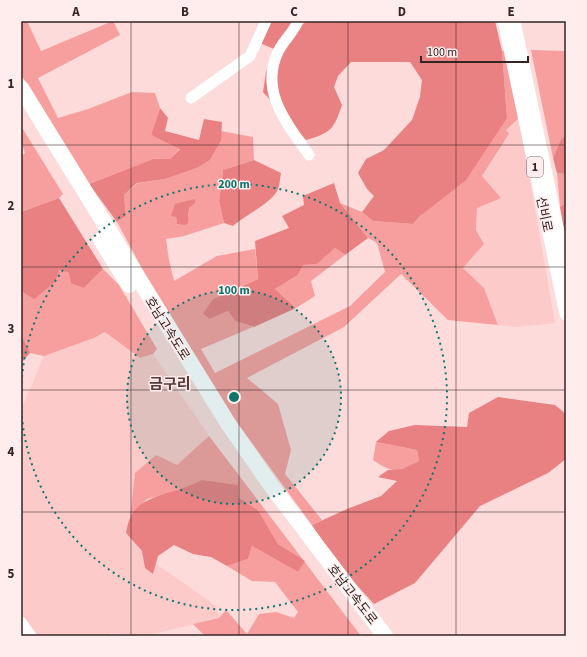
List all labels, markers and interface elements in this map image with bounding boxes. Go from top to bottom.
text: A [71,3,80,21]
text: B [181,3,189,21]
text: C [290,3,298,21]
text: D [398,3,406,21]
text: E [507,3,515,21]
scale bar [421,38,528,64]
text: 100 m [427,44,457,61]
text: 1 [8,75,15,93]
road number: 1 [527,157,543,177]
text: 200 m [218,176,250,193]
street label: 선비로 [531,195,557,234]
text: 2 [8,197,15,215]
text: 100 m [218,282,250,299]
street label: 호남고속도로 [141,293,194,364]
text: 3 [8,320,15,338]
district label: 금구리 [149,374,191,395]
centre of rings [227,390,241,404]
text: 4 [8,443,15,461]
street label: 호남고속도로 [323,561,381,628]
text: 5 [8,565,15,583]

